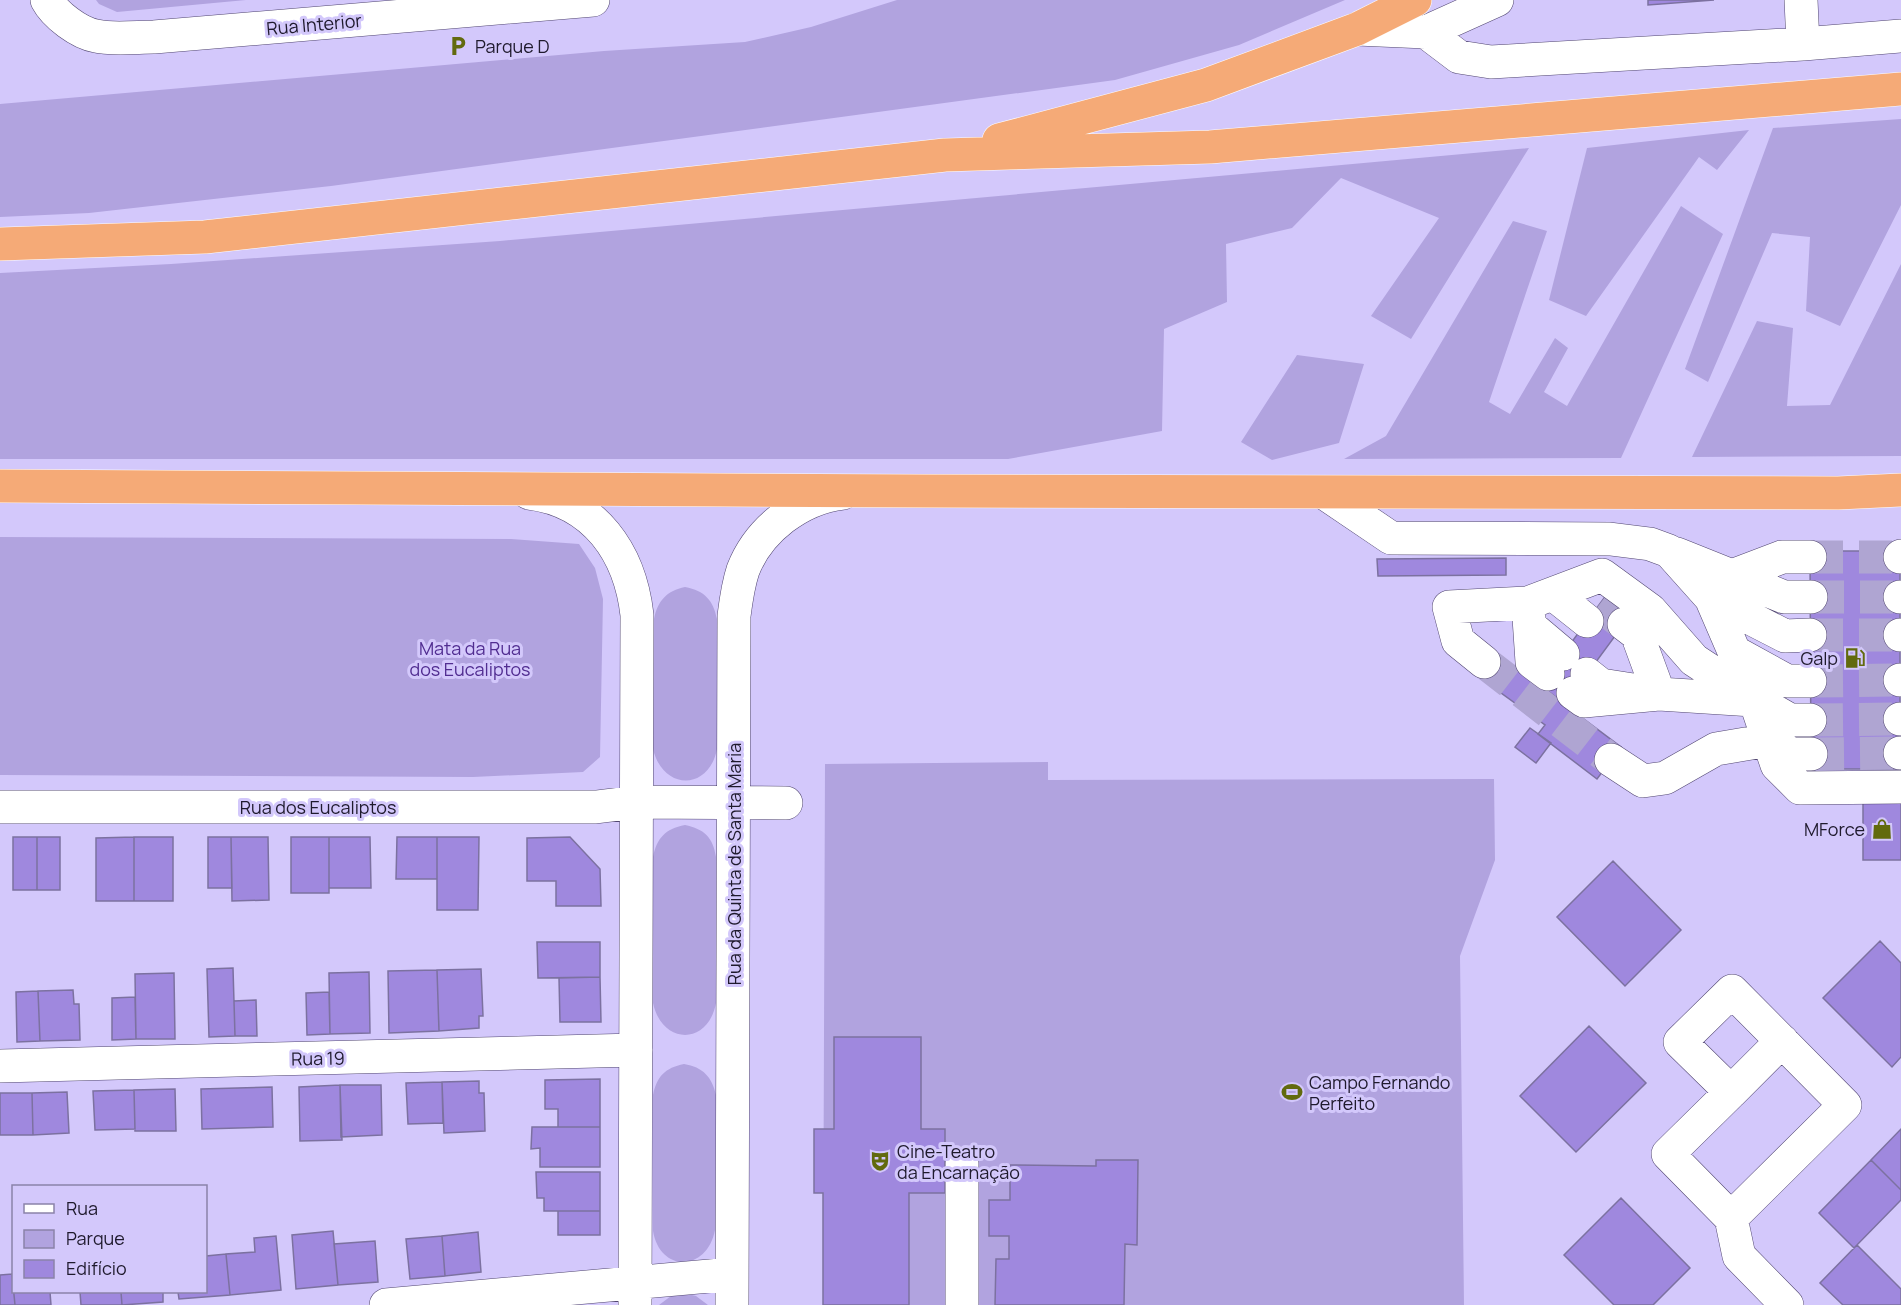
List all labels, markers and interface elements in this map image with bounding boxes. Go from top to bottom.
street label: Rua Interior [265,8,363,40]
parking icon: Parque D [446,34,470,58]
place label: Parque D [475,34,550,58]
park label: Mata da Rua dos Eucaliptos [409,636,531,681]
place label: Galp [1800,646,1838,670]
fuel station icon: Galp [1843,646,1867,670]
street label: Rua da Quinta de Santa Maria [722,743,746,985]
street label: Rua dos Eucaliptos [240,795,396,819]
place label: MForce [1804,817,1865,841]
shop icon: MForce [1870,817,1894,841]
street label: Rua 19 [291,1046,345,1070]
place label: Campo Fernando Perfeito [1309,1070,1450,1115]
sports icon: Campo Fernando Perfeito [1280,1080,1304,1104]
place label: Cine-Teatro da Encarnação [897,1139,1020,1184]
theatre icon: Cine-Teatro da Encarnação [868,1149,892,1173]
legend [12,1185,207,1293]
text: Rua [66,1196,98,1220]
text: Parque [66,1226,125,1250]
text: Edifício [66,1256,127,1280]

